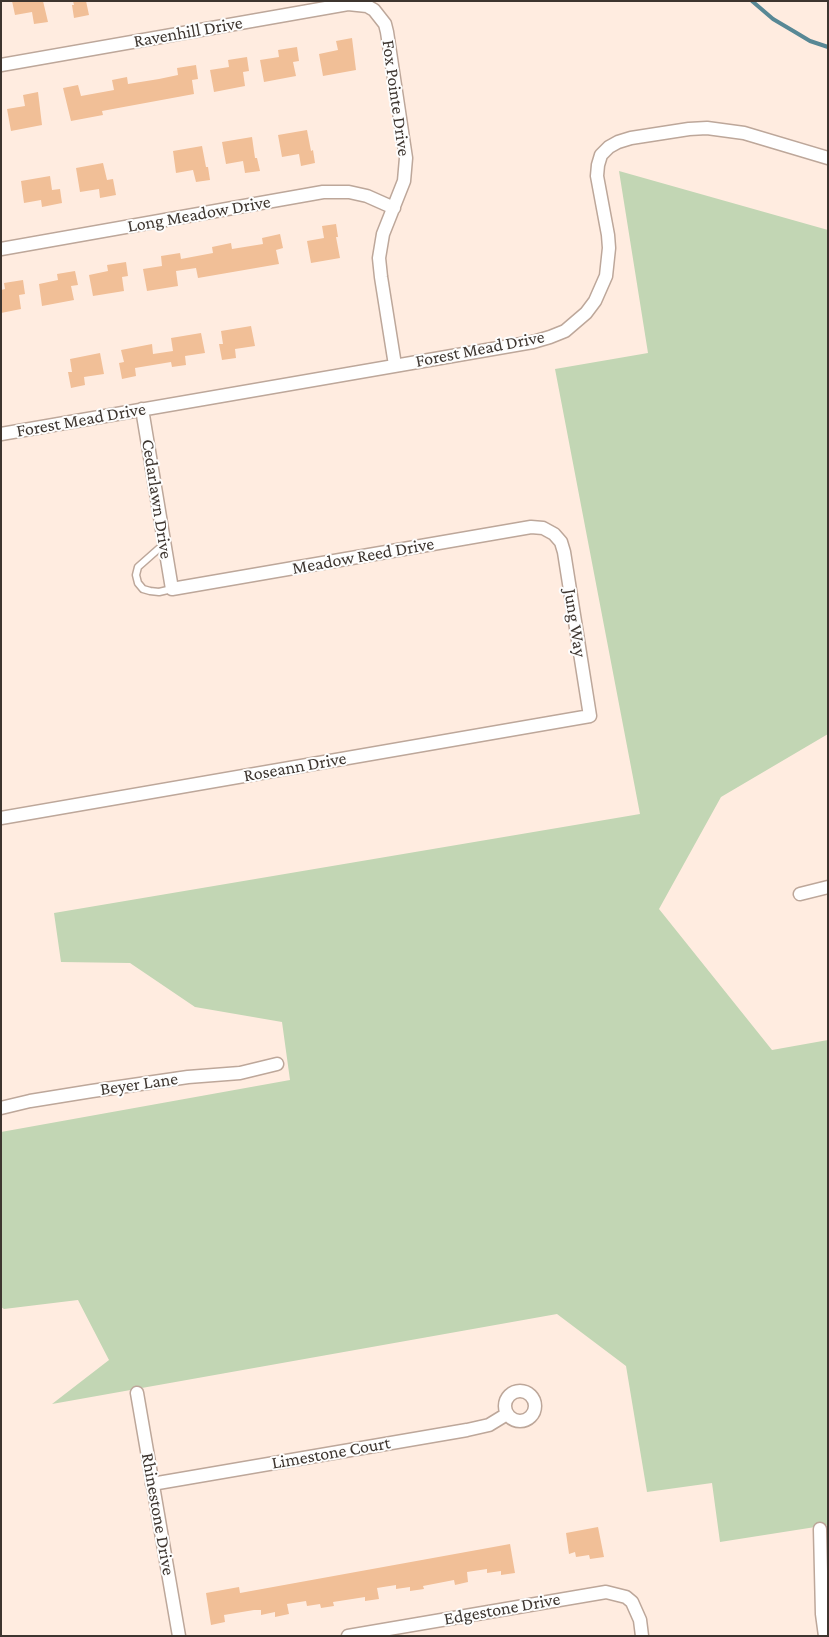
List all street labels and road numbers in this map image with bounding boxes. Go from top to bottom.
street label: Ravenhill Drive [132,12,244,52]
street label: Fox Pointe Drive [377,38,415,158]
street label: Long Meadow Drive [126,191,272,237]
street label: Forest Mead Drive [414,326,546,372]
street label: Forest Mead Drive [15,398,147,442]
street label: Cedarlawn Drive [137,438,177,560]
street label: Meadow Reed Drive [290,533,436,579]
street label: Jung Way [559,587,591,659]
street label: Roseann Drive [242,747,348,787]
street label: Beyer Lane [99,1068,179,1100]
street label: Limestone Court [270,1432,392,1474]
street label: Rhinestone Drive [137,1451,179,1577]
street label: Edgestone Drive [442,1588,562,1630]

